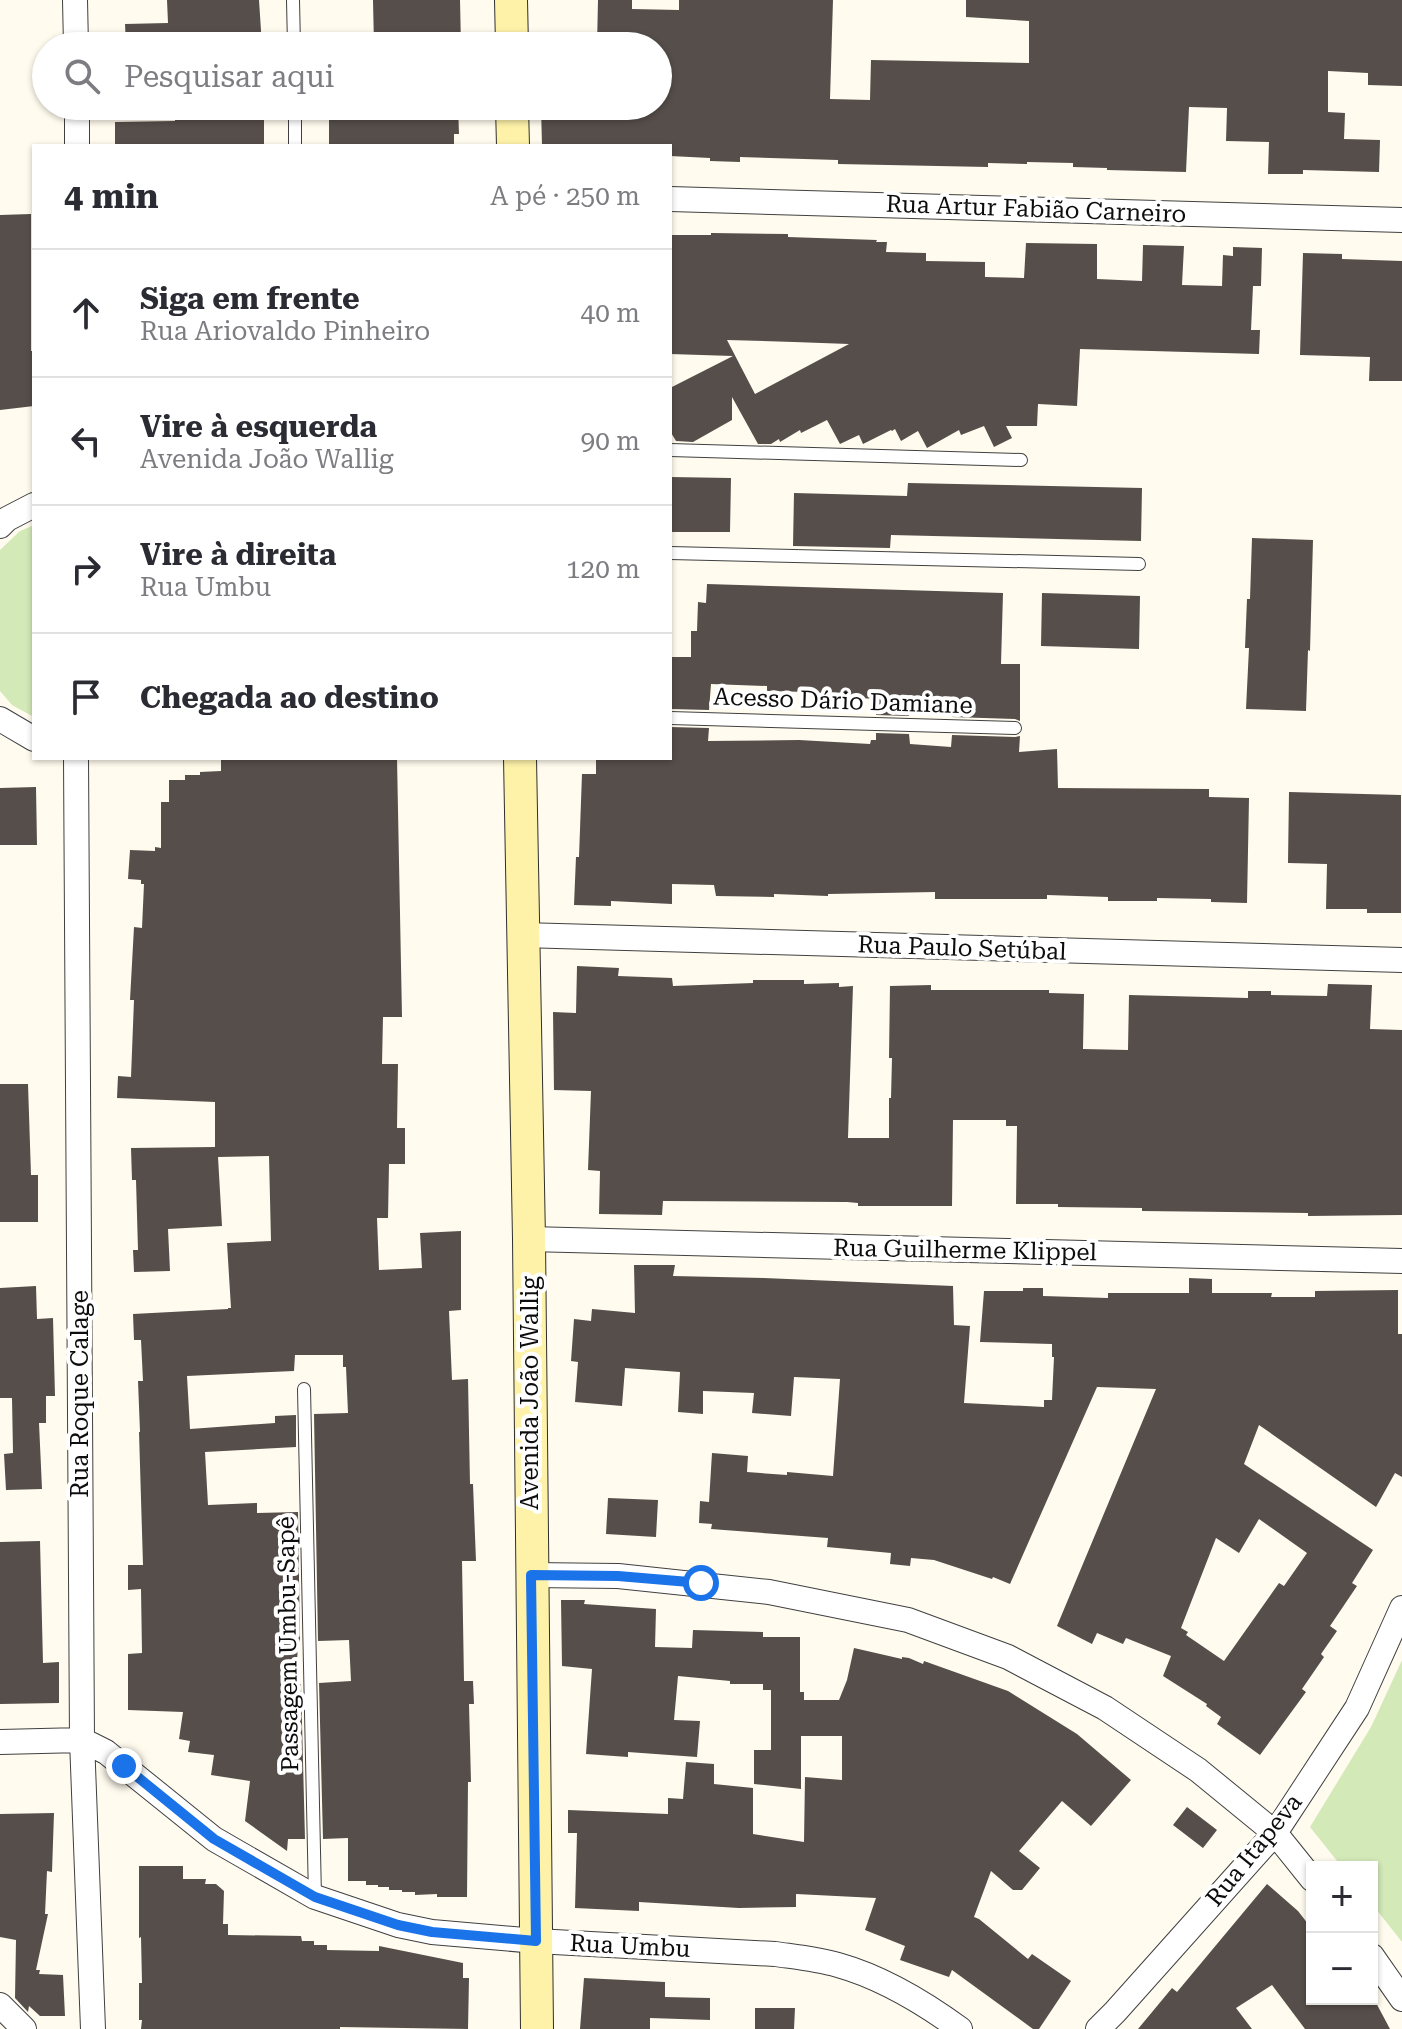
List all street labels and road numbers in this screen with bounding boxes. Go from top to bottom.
street label: Rua Artur Fabião Carneiro [885,190,1187,228]
street label: Acesso Dário Damiane [713,682,973,720]
street label: Rua Paulo Setúbal [857,930,1067,966]
street label: Rua Guilherme Klippel [833,1234,1097,1266]
street label: Avenida João Wallig [516,1276,544,1510]
street label: Rua Roque Calage [66,1290,94,1498]
street label: Passagem Umbu-Sapê [272,1516,304,1772]
street label: Rua Itapeva [1200,1788,1308,1912]
street label: Rua Umbu [569,1929,691,1963]

